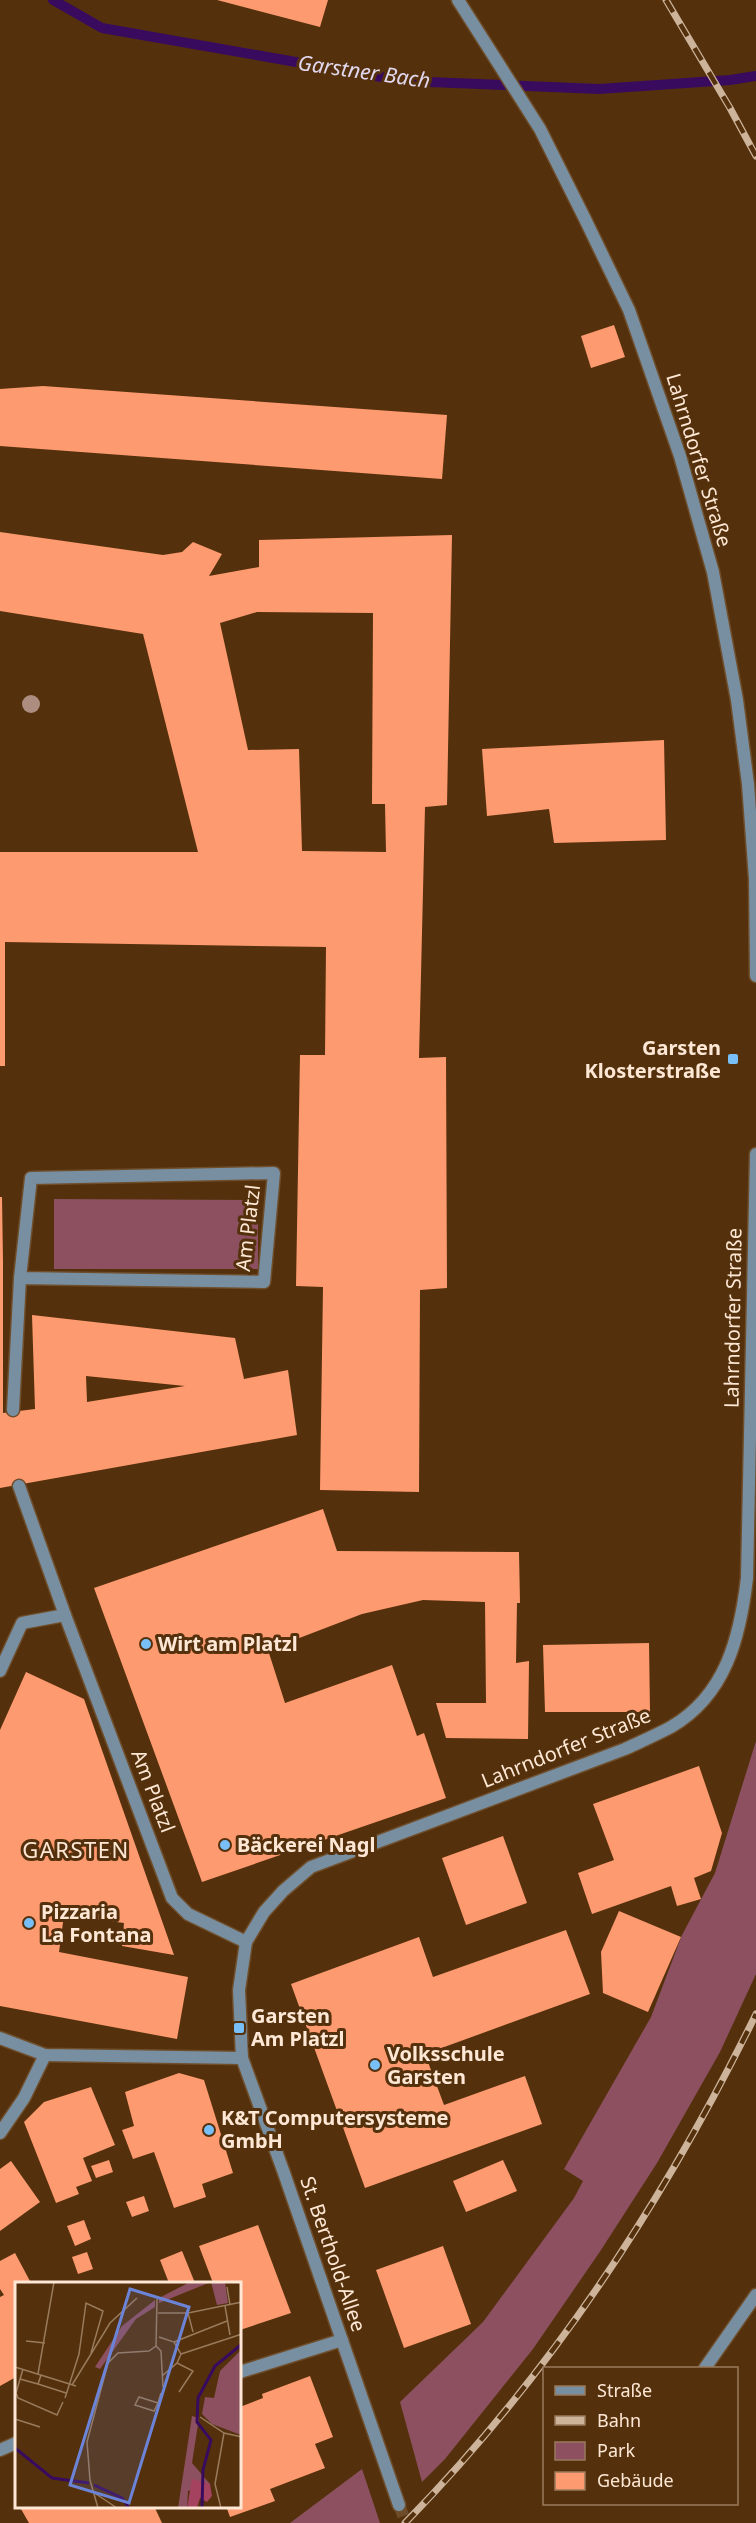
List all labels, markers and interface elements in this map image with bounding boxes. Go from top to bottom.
water label: Garstner Bach [296,48,432,94]
street label: Lahrndorfer Straße [660,370,739,550]
place label: Garsten Klosterstraße [584,1034,721,1084]
marker: Garsten Klosterstraße [726,1052,740,1066]
street label: Am Platzl [229,1183,266,1273]
street label: Lahrndorfer Straße [717,1228,748,1408]
place label: Wirt am Platzl [158,1630,298,1657]
marker: Wirt am Platzl [139,1637,153,1651]
street label: Lahrndorfer Straße [477,1701,654,1794]
street label: Am Platzl [125,1745,182,1836]
place label: Bäckerei Nagl [237,1831,375,1858]
district label: GARSTEN [22,1834,130,1864]
marker: Bäckerei Nagl [218,1838,232,1852]
place label: Pizzaria La Fontana [41,1898,151,1948]
marker: Pizzaria La Fontana [22,1916,36,1930]
place label: Garsten Am Platzl [251,2002,344,2052]
marker: Garsten Am Platzl [232,2021,246,2035]
place label: Volksschule Garsten [387,2040,505,2090]
marker: Volksschule Garsten [368,2058,382,2072]
place label: K&T Computersysteme GmbH [221,2104,448,2154]
marker: K&T Computersysteme GmbH [202,2123,216,2137]
street label: St. Berthold-Allee [294,2173,373,2335]
inset map [15,2282,242,2508]
legend [543,2367,738,2505]
text: Straße [597,2378,652,2402]
text: Bahn [597,2408,641,2432]
text: Park [597,2438,635,2462]
text: Gebäude [597,2468,674,2492]

